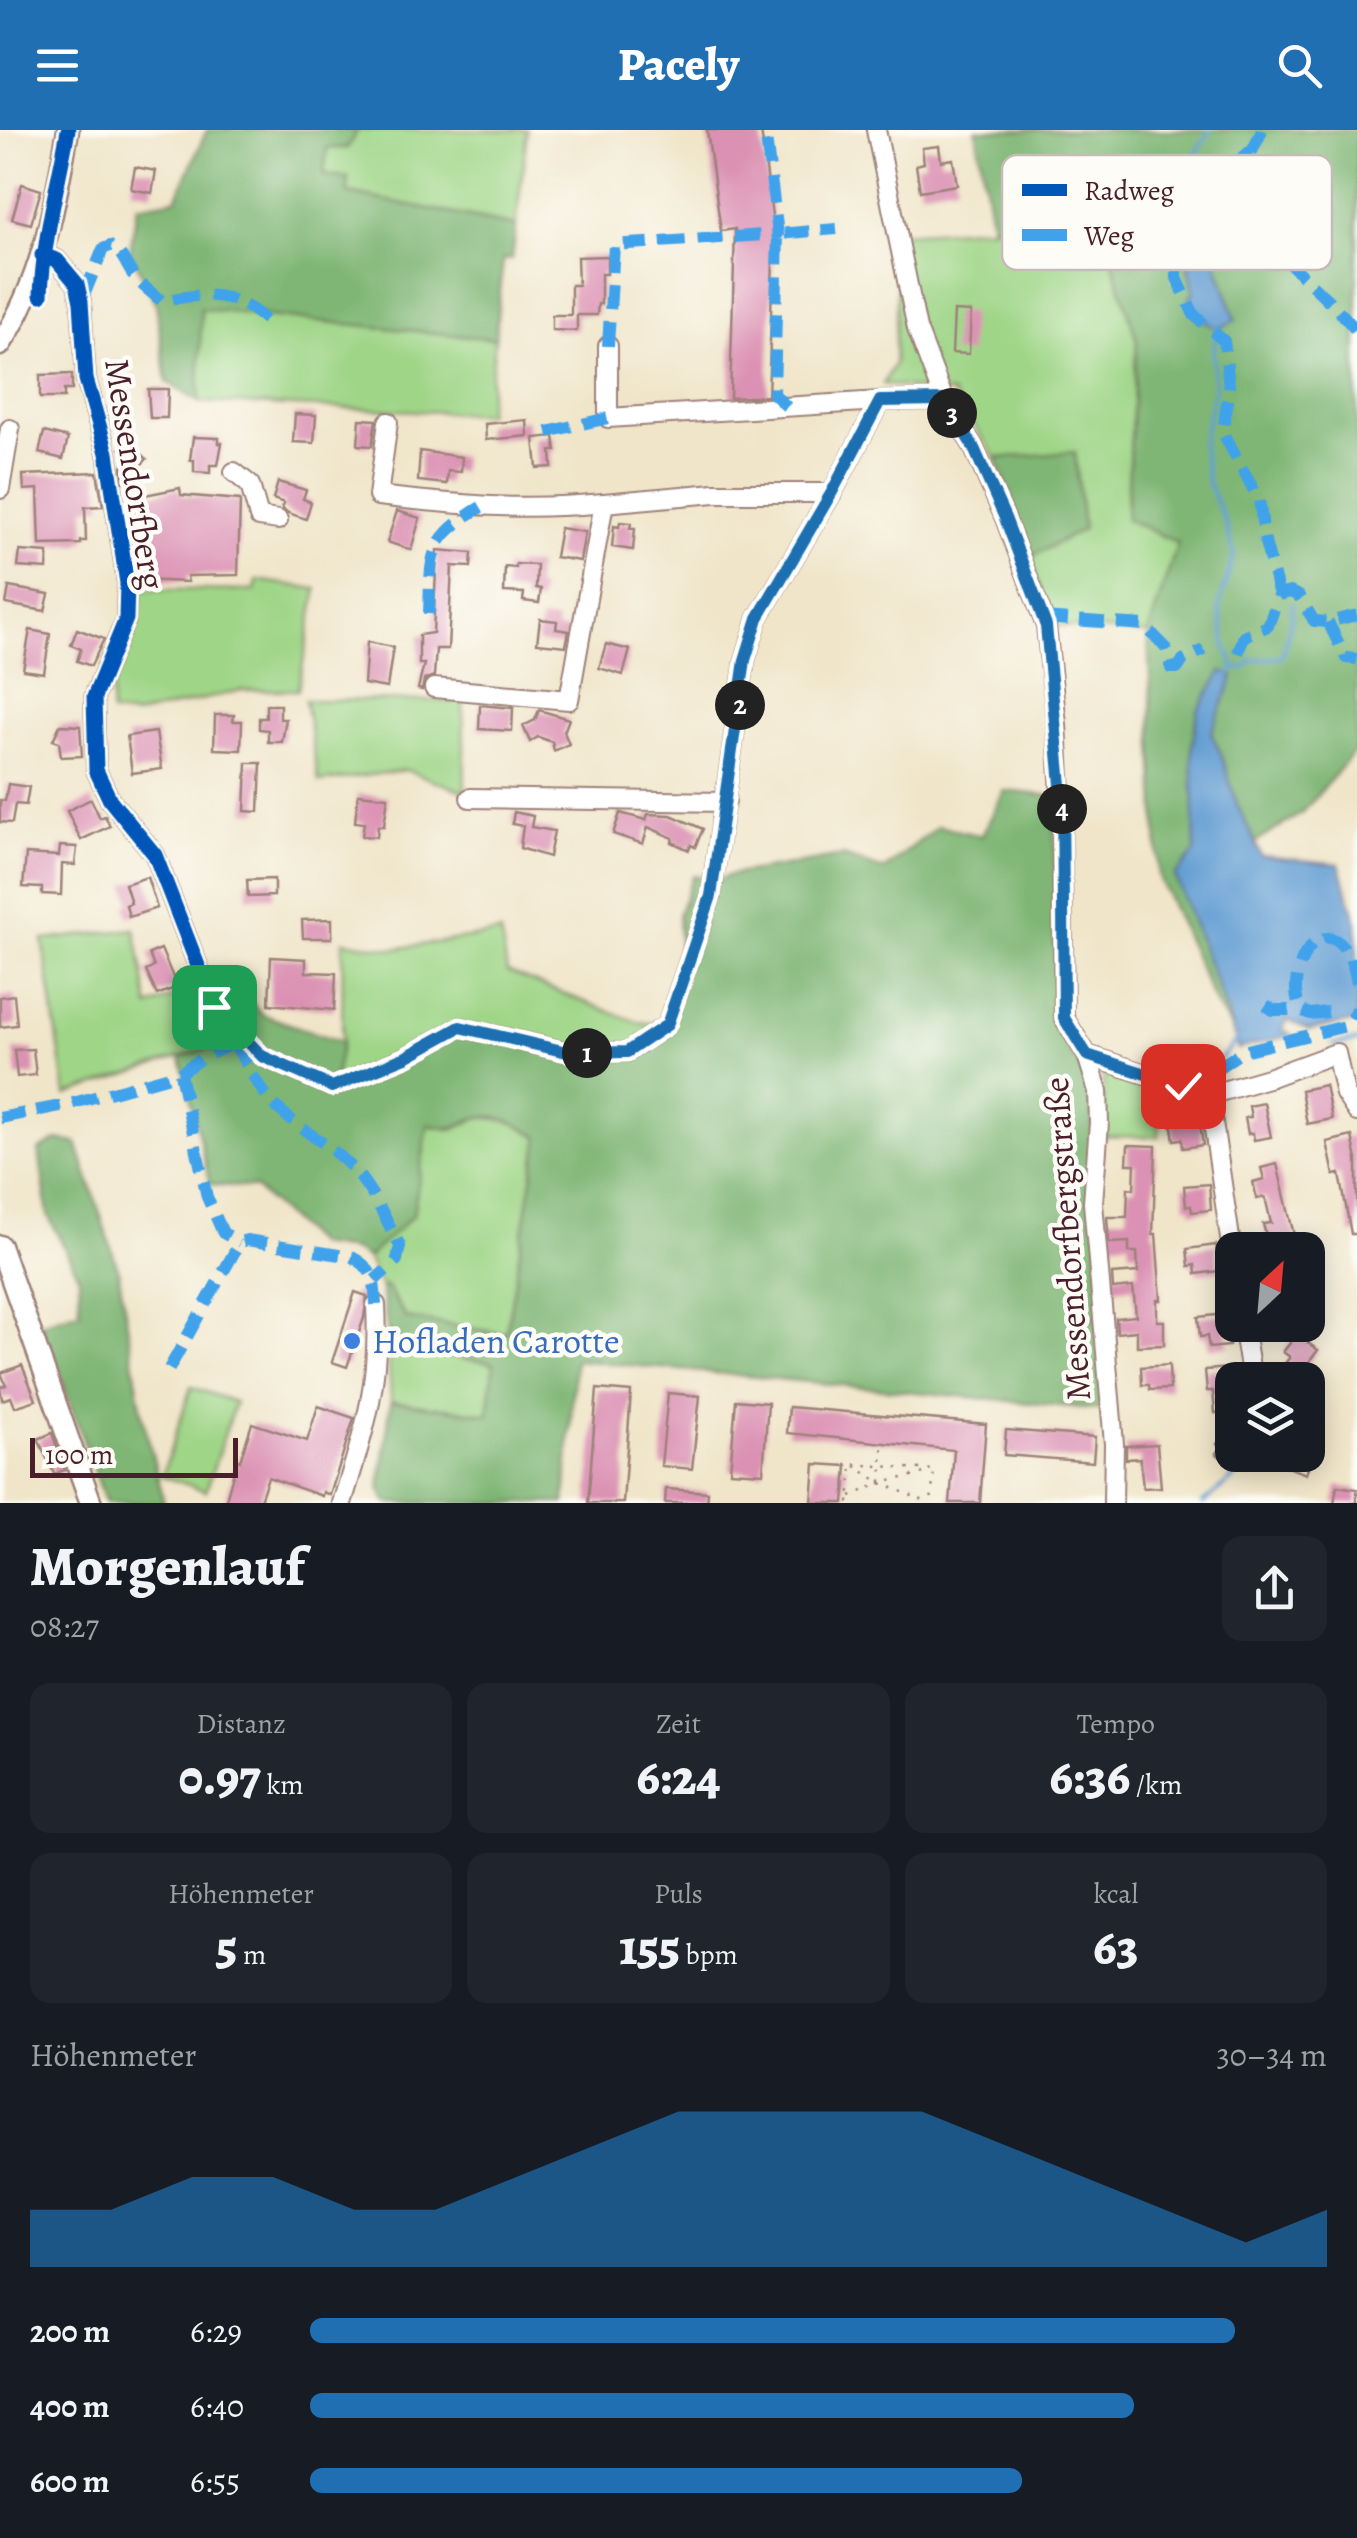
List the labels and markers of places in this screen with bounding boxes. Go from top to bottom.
pin: 3 [927,388,977,438]
pin: 2 [715,680,765,730]
pin: 4 [1037,784,1087,834]
pin [172,965,257,1050]
pin: 1 [562,1028,612,1078]
pin [1141,1044,1226,1129]
place label: Hofladen Carotte [372,1317,620,1365]
marker: Hofladen Carotte [341,1330,363,1352]

